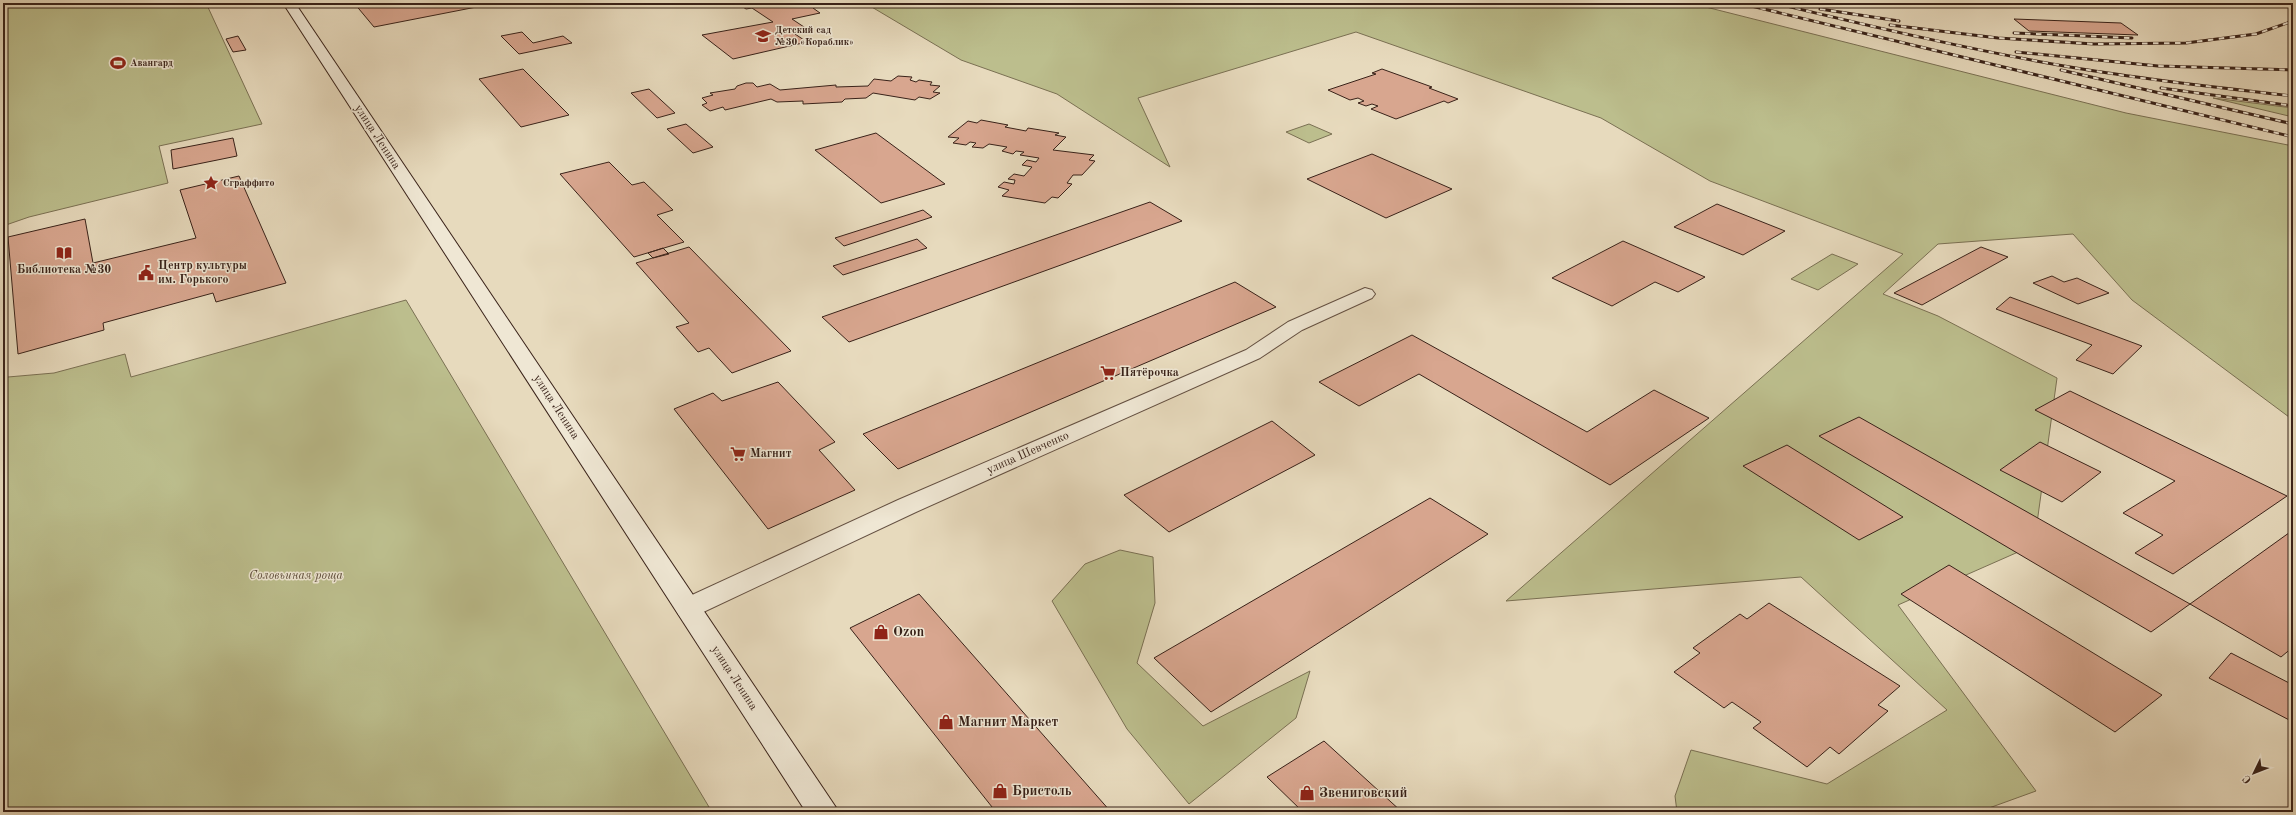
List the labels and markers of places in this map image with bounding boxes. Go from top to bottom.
place label: Детский сад №30 «Кораблик» [775,25,854,47]
school or university icon: Детский сад №30 «Кораблик» [754,27,772,45]
sports icon: Авангард [109,54,127,72]
place label: Авангард [130,58,173,68]
place icon: Сграффито [202,174,220,192]
place label: Сграффито [223,178,274,189]
library icon: Библиотека №30 [55,244,73,262]
place label: Центр культуры им. Горького [158,260,247,286]
place label: Библиотека №30 [17,264,111,276]
public building icon: Центр культуры им. Горького [137,264,155,282]
supermarket icon: Пятёрочка [1099,364,1117,382]
place label: Пятёрочка [1120,367,1179,379]
supermarket icon: Магнит [729,445,747,463]
place label: Магнит [750,448,792,460]
shop icon: Ozon [872,623,890,641]
place label: Ozon [893,625,924,639]
shop icon: Магнит Маркет [937,713,955,731]
place label: Магнит Маркет [958,715,1059,729]
shop icon: Бристоль [991,782,1009,800]
place label: Бристоль [1012,784,1072,798]
shop icon: Звениговский [1298,784,1316,802]
place label: Звениговский [1319,786,1407,800]

